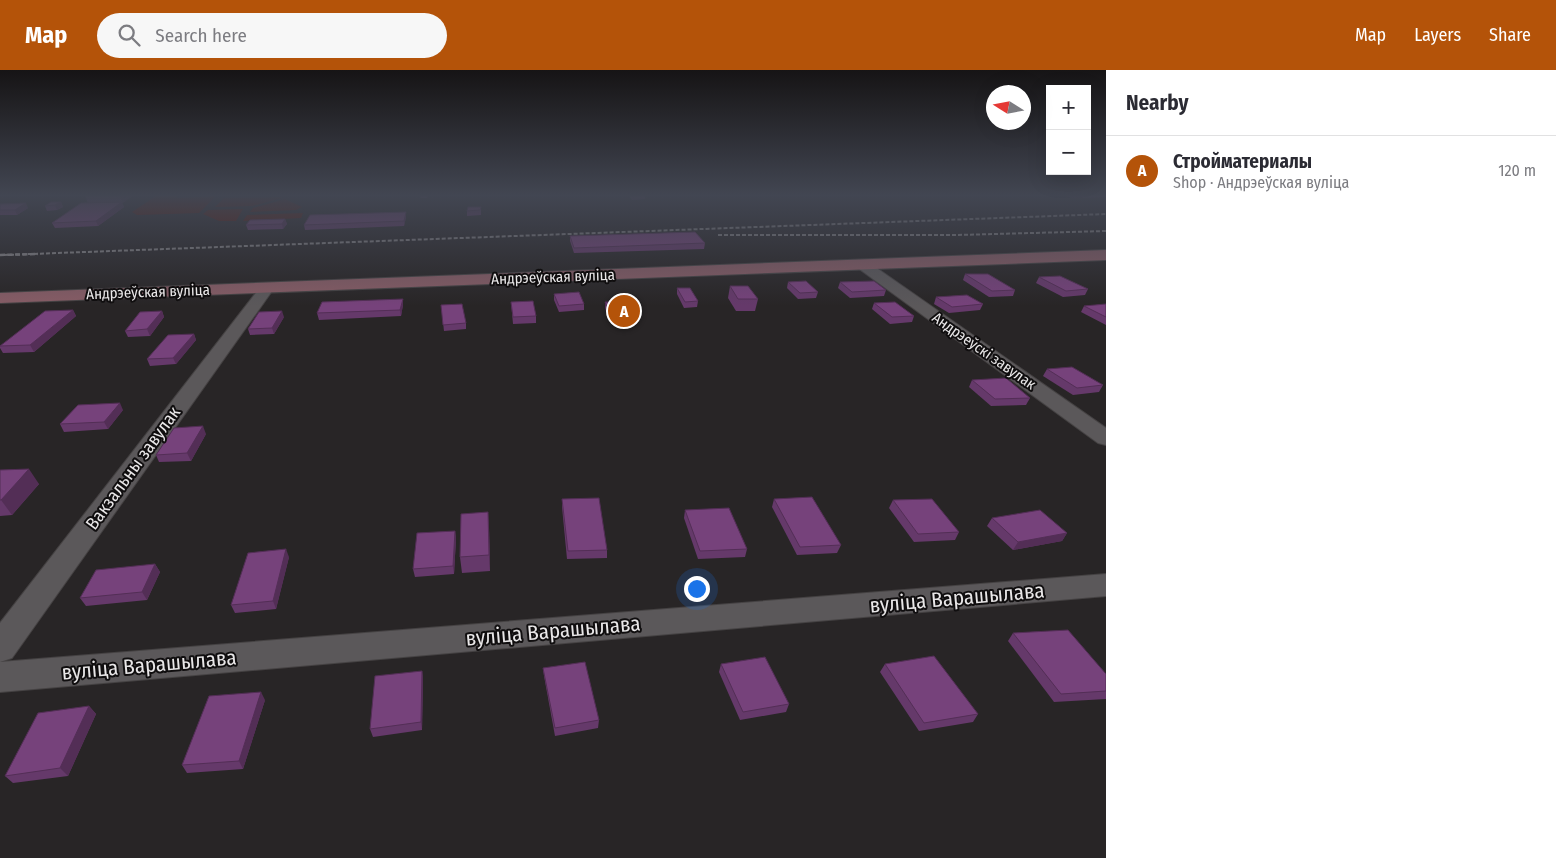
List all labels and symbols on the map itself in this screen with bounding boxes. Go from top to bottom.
north arrow [986,85,1031,130]
street label: Андрэеўская вуліца [491,266,615,288]
street label: Андрэеўская вуліца [86,281,210,303]
pin: A [608,292,640,330]
street label: Андрэеўскі завулак [929,309,1039,393]
street label: Вакзальны завулак [81,402,185,534]
your location [684,576,710,602]
street label: вуліца Варашылава [868,577,1046,619]
street label: вуліца Варашылава [464,610,642,652]
street label: вуліца Варашылава [60,644,238,686]

